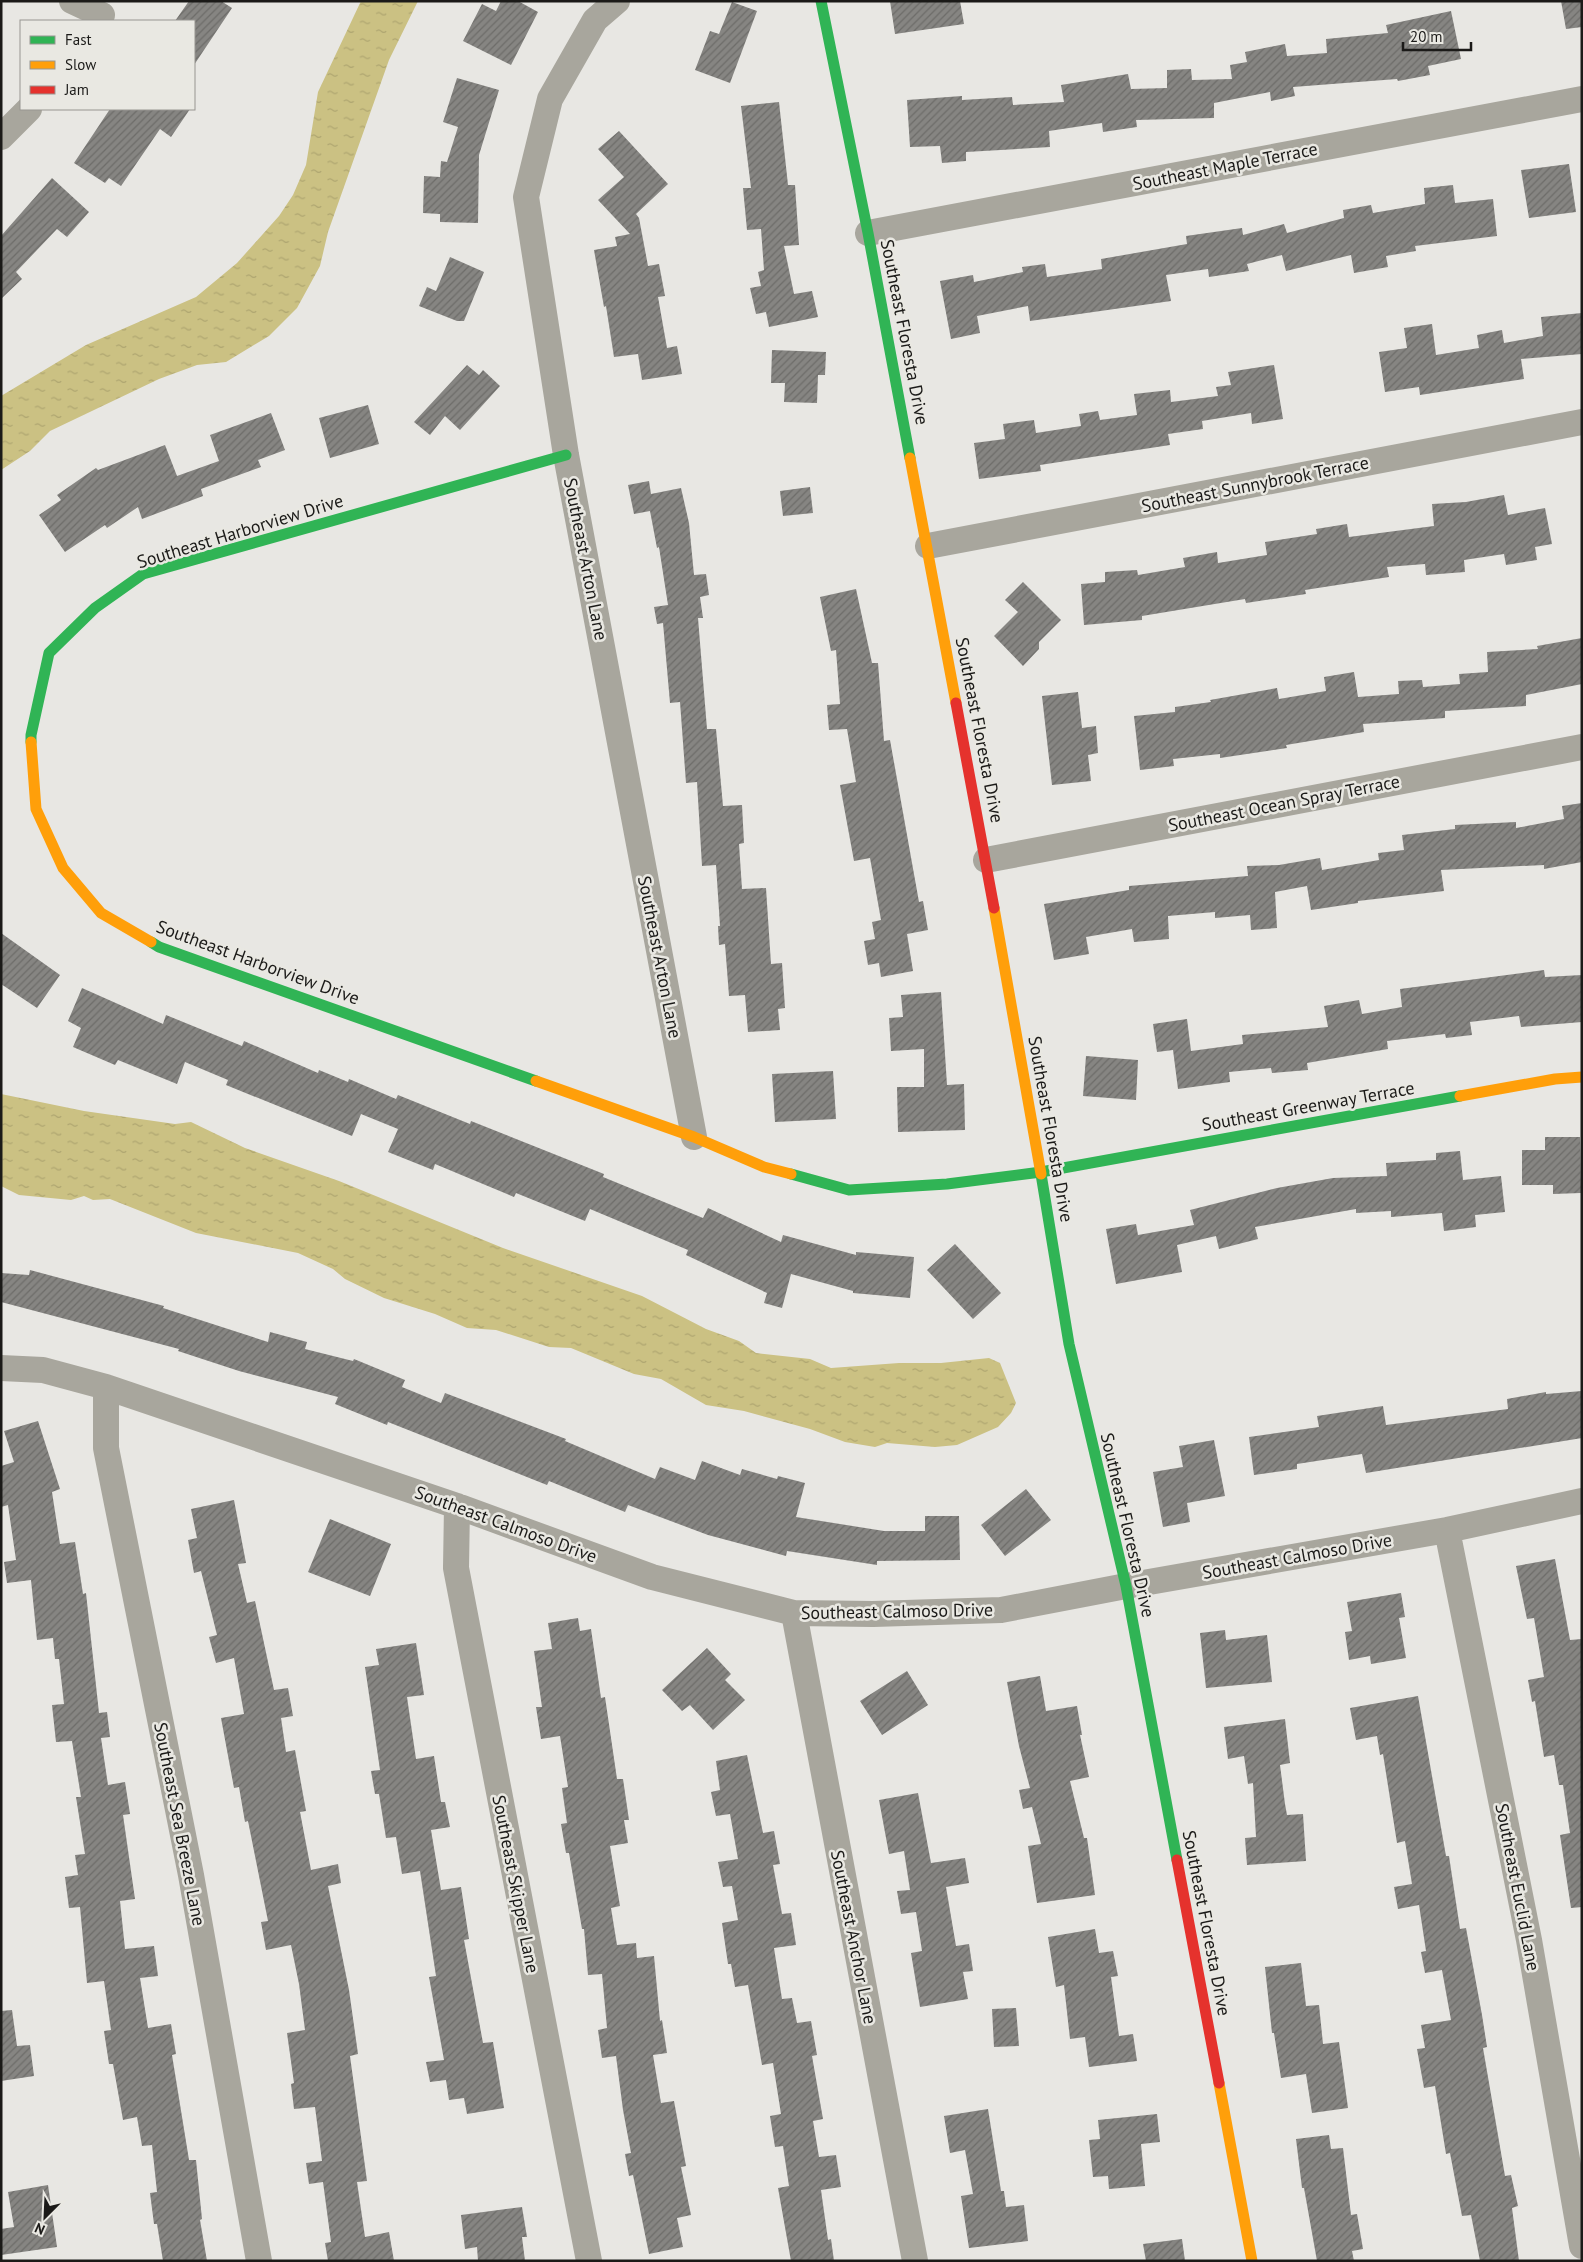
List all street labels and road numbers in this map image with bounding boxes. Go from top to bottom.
street label: Southeast Maple Terrace [1131,137,1319,195]
street label: Southeast Floresta Drive [876,237,934,427]
street label: Southeast Sunnybrook Terrace [1139,451,1371,517]
street label: Southeast Arton Lane [559,476,613,642]
street label: Southeast Harborview Drive [134,489,346,573]
street label: Southeast Floresta Drive [951,635,1009,825]
street label: Southeast Ocean Spray Terrace [1166,769,1402,837]
street label: Southeast Arton Lane [633,874,687,1040]
street label: Southeast Harborview Drive [153,915,363,1009]
street label: Southeast Floresta Drive [1023,1034,1079,1224]
street label: Southeast Greenway Terrace [1200,1076,1416,1136]
street label: Southeast Floresta Drive [1096,1431,1160,1619]
street label: Southeast Calmoso Drive [412,1480,600,1568]
street label: Southeast Calmoso Drive [1200,1528,1394,1584]
street label: Southeast Calmoso Drive [801,1598,993,1624]
street label: Southeast Sea Breeze Lane [149,1720,211,1928]
street label: Southeast Skipper Lane [487,1793,545,1975]
street label: Southeast Euclid Lane [1490,1801,1546,1973]
street label: Southeast Floresta Drive [1178,1828,1236,2018]
street label: Southeast Anchor Lane [826,1848,882,2026]

